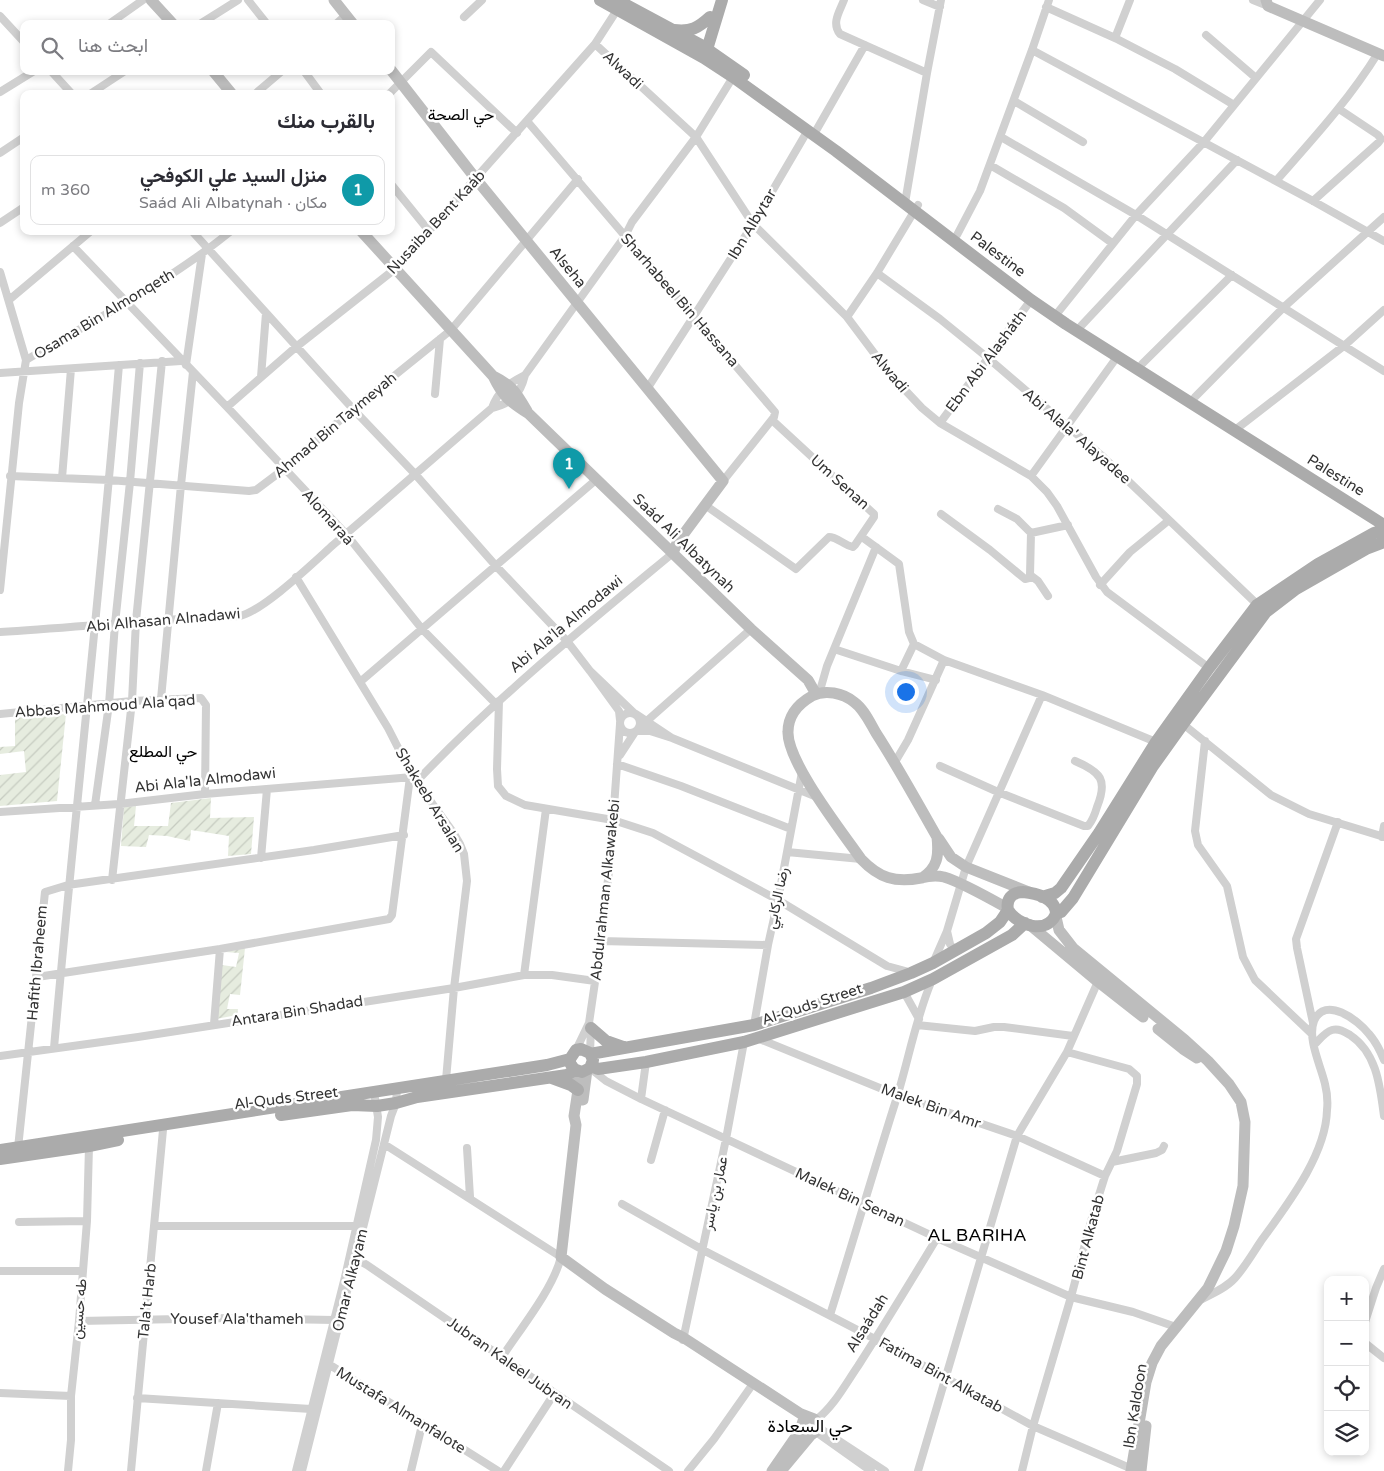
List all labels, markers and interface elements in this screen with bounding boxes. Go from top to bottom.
search box [20,20,395,75]
icon: search [38,34,66,62]
text: ابحث هنا [78,35,148,57]
street label: Alwadi [599,47,647,93]
district label: حي الصحة [428,105,495,128]
text: بالقرب منك [277,109,375,134]
text: منزل السيد علي الكوفحي [140,165,327,187]
street label: Nusaiba Bent Kaáb [383,166,489,278]
text: 360 m [41,180,90,200]
text: 1 [353,180,363,200]
street label: Ibn Albytar [724,185,780,263]
text: مكان · Saád Ali Albatynah [139,193,327,213]
street label: Palestine [967,227,1029,281]
street label: Sharhabeel Bin Hassana [617,229,743,371]
street label: Alseha [546,243,590,291]
street label: Osama Bin Almonqeth [31,265,177,363]
street label: Ebn Abi Alasháth [942,306,1030,416]
street label: Alwadi [868,348,912,396]
street label: Ahmad Bin Taymeyah [270,368,400,482]
street label: Abi Alala' Alayadee [1019,384,1135,488]
pin: 1 [553,448,585,489]
street label: Palestine [1304,450,1368,500]
street label: Um Senan [807,451,873,513]
street label: Alomaraá [298,485,358,549]
street label: Saád Ali Albatynah [629,490,739,596]
street label: Abi Ala'la Almodawi [506,571,626,677]
street label: Abi Alhasan Alnadawi [85,604,241,636]
your location [893,679,919,705]
street label: Abbas Mahmoud Ala'qad [14,691,196,721]
district label: حي المطلع [129,742,197,765]
street label: Shakeeb Arsalan [392,744,468,856]
street label: Abi Ala'la Almodawi [133,764,277,796]
street label: Abdulrahman Alkawakebi [587,798,623,982]
street label: رضا الركابي [762,865,796,931]
street label: Hafith Ibraheem [23,905,51,1021]
street label: Al-Quds Street [759,979,865,1029]
street label: Antara Bin Shadad [230,992,364,1030]
street label: Malek Bin Amr [879,1080,984,1132]
street label: Al-Quds Street [233,1083,339,1113]
street label: عمار بن ياسر [698,1154,733,1233]
street label: Malek Bin Senan [792,1164,908,1230]
street label: Bint Alkatab [1068,1192,1108,1282]
district label: AL BARIHA [927,1224,1027,1246]
street label: Omar Alkayam [329,1227,371,1333]
street label: Tala't Harb [134,1262,160,1340]
map controls [1324,1276,1369,1456]
button: + [1324,1276,1369,1321]
street label: طه حسين [67,1278,92,1340]
street label: Alsaádah [842,1290,892,1356]
street label: Yousef Ala'thameh [170,1310,304,1328]
street label: Jubran Kaleel Jubran [444,1313,576,1413]
button: − [1324,1321,1369,1366]
street label: Fatima Bint Alkatab [876,1333,1006,1417]
street label: Ibn Kaldoon [1119,1362,1151,1450]
street label: Mustafa Almanfalote [333,1363,469,1457]
button: locate [1324,1366,1369,1411]
button: layers [1324,1411,1369,1456]
district label: حي السعادة [768,1415,853,1441]

